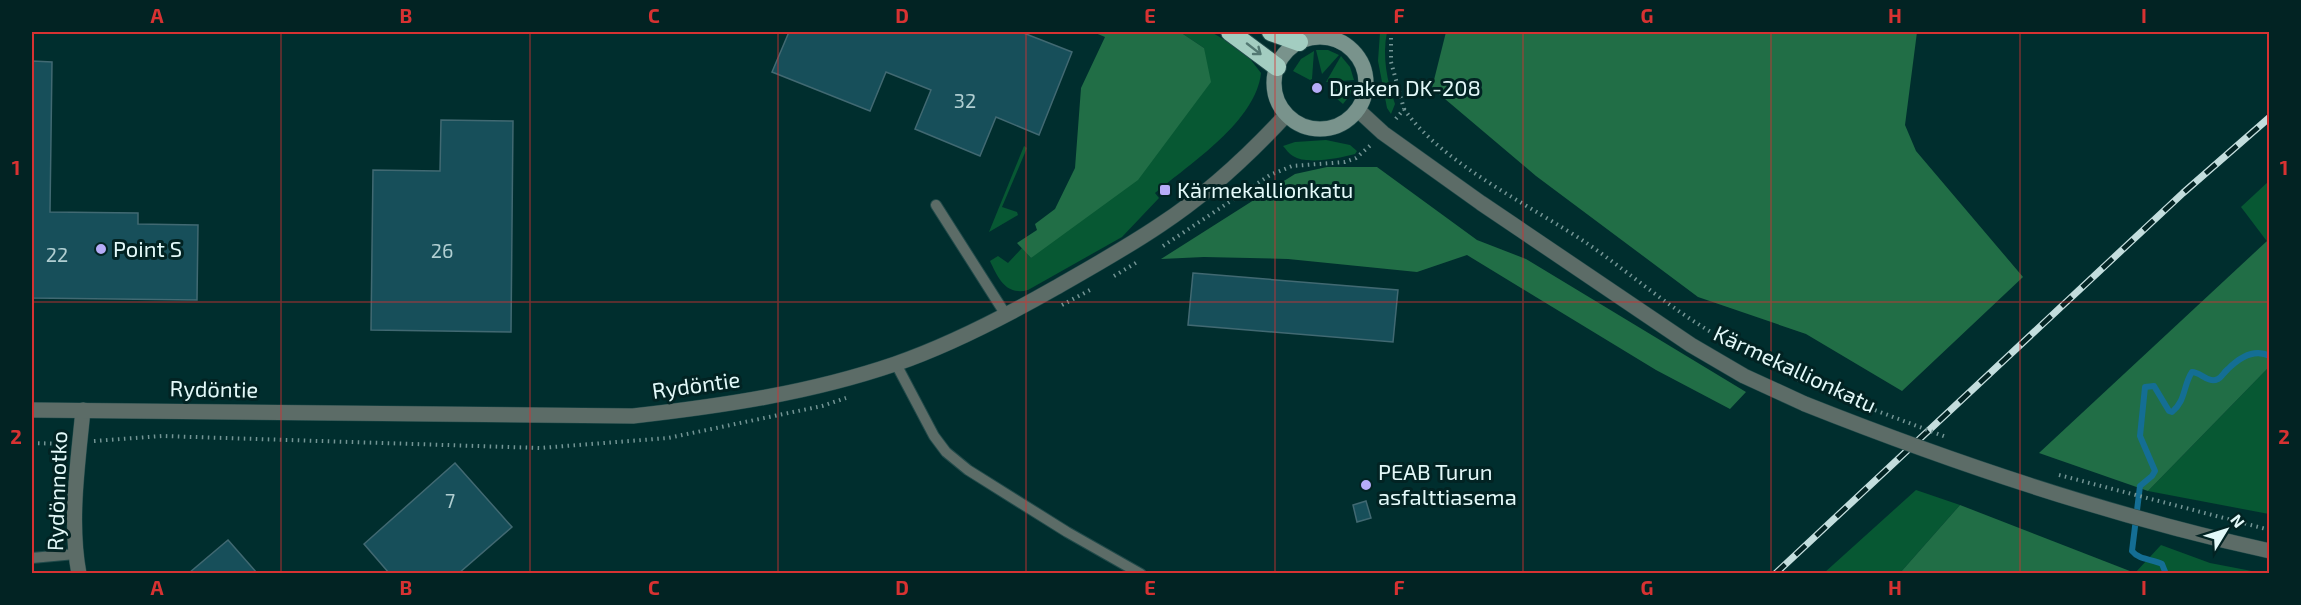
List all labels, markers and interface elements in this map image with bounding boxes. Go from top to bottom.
text: A [150,3,164,27]
text: B [400,3,412,27]
text: C [648,3,660,27]
text: D [895,3,909,27]
text: E [1144,3,1156,27]
text: F [1393,3,1405,27]
text: G [1641,3,1653,27]
text: H [1888,3,1902,27]
text: I [2141,3,2147,27]
one-way arrow [1246,42,1262,55]
place label: Draken DK-208 [1329,74,1481,100]
marker: Draken DK-208 [1310,81,1324,95]
house number: 32 [954,88,976,112]
text: 1 [12,155,20,179]
text: 1 [2280,155,2288,179]
place label: Kärmekallionkatu [1177,176,1353,202]
marker: Kärmekallionkatu [1158,183,1172,197]
place label: Point S [113,235,182,261]
house number: 26 [431,238,453,262]
house number: 22 [46,242,68,266]
marker: Point S [94,242,108,256]
street label: Kärmekallionkatu [1710,319,1881,417]
street label: Rydöntie [650,365,742,403]
street label: Rydöntie [169,374,259,402]
text: 2 [10,424,22,448]
text: 2 [2278,424,2290,448]
street label: Rydönnotko [41,431,71,551]
place label: PEAB Turun asfalttiasema [1378,458,1517,509]
marker: PEAB Turun asfalttiasema [1359,478,1373,492]
house number: 7 [445,488,455,512]
north arrow [2196,500,2256,560]
text: N [2227,510,2249,531]
text: A [150,575,164,599]
text: B [400,575,412,599]
text: C [648,575,660,599]
text: D [895,575,909,599]
text: E [1144,575,1156,599]
text: F [1393,575,1405,599]
text: G [1641,575,1653,599]
text: H [1888,575,1902,599]
text: I [2141,575,2147,599]

